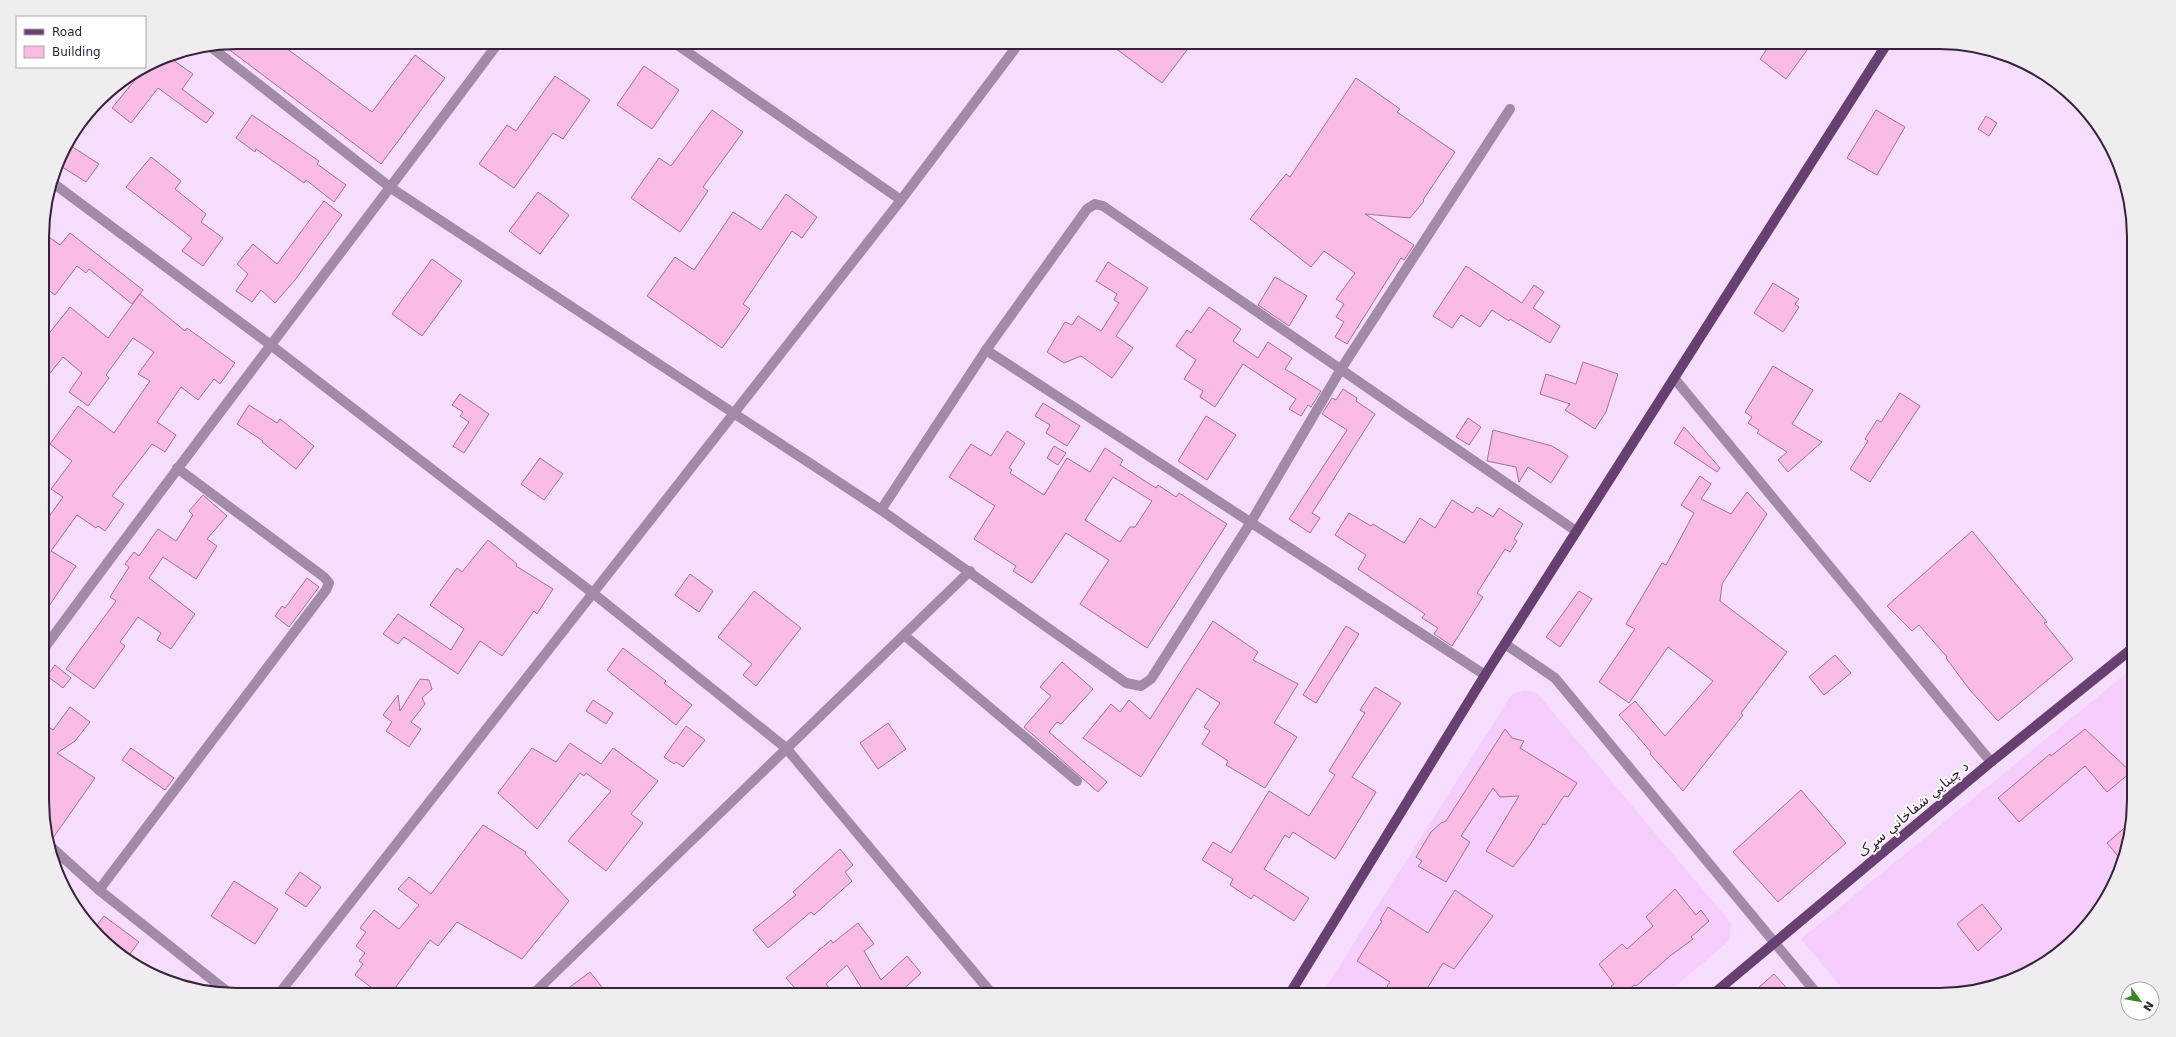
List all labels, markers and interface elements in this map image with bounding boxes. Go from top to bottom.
legend [16,16,146,68]
text: Road [52,25,82,39]
text: Building [52,45,101,59]
street label: د چينايي شفاخانې سړک [1854,758,1974,862]
north arrow [2120,981,2160,1021]
text: N [2140,999,2156,1013]

